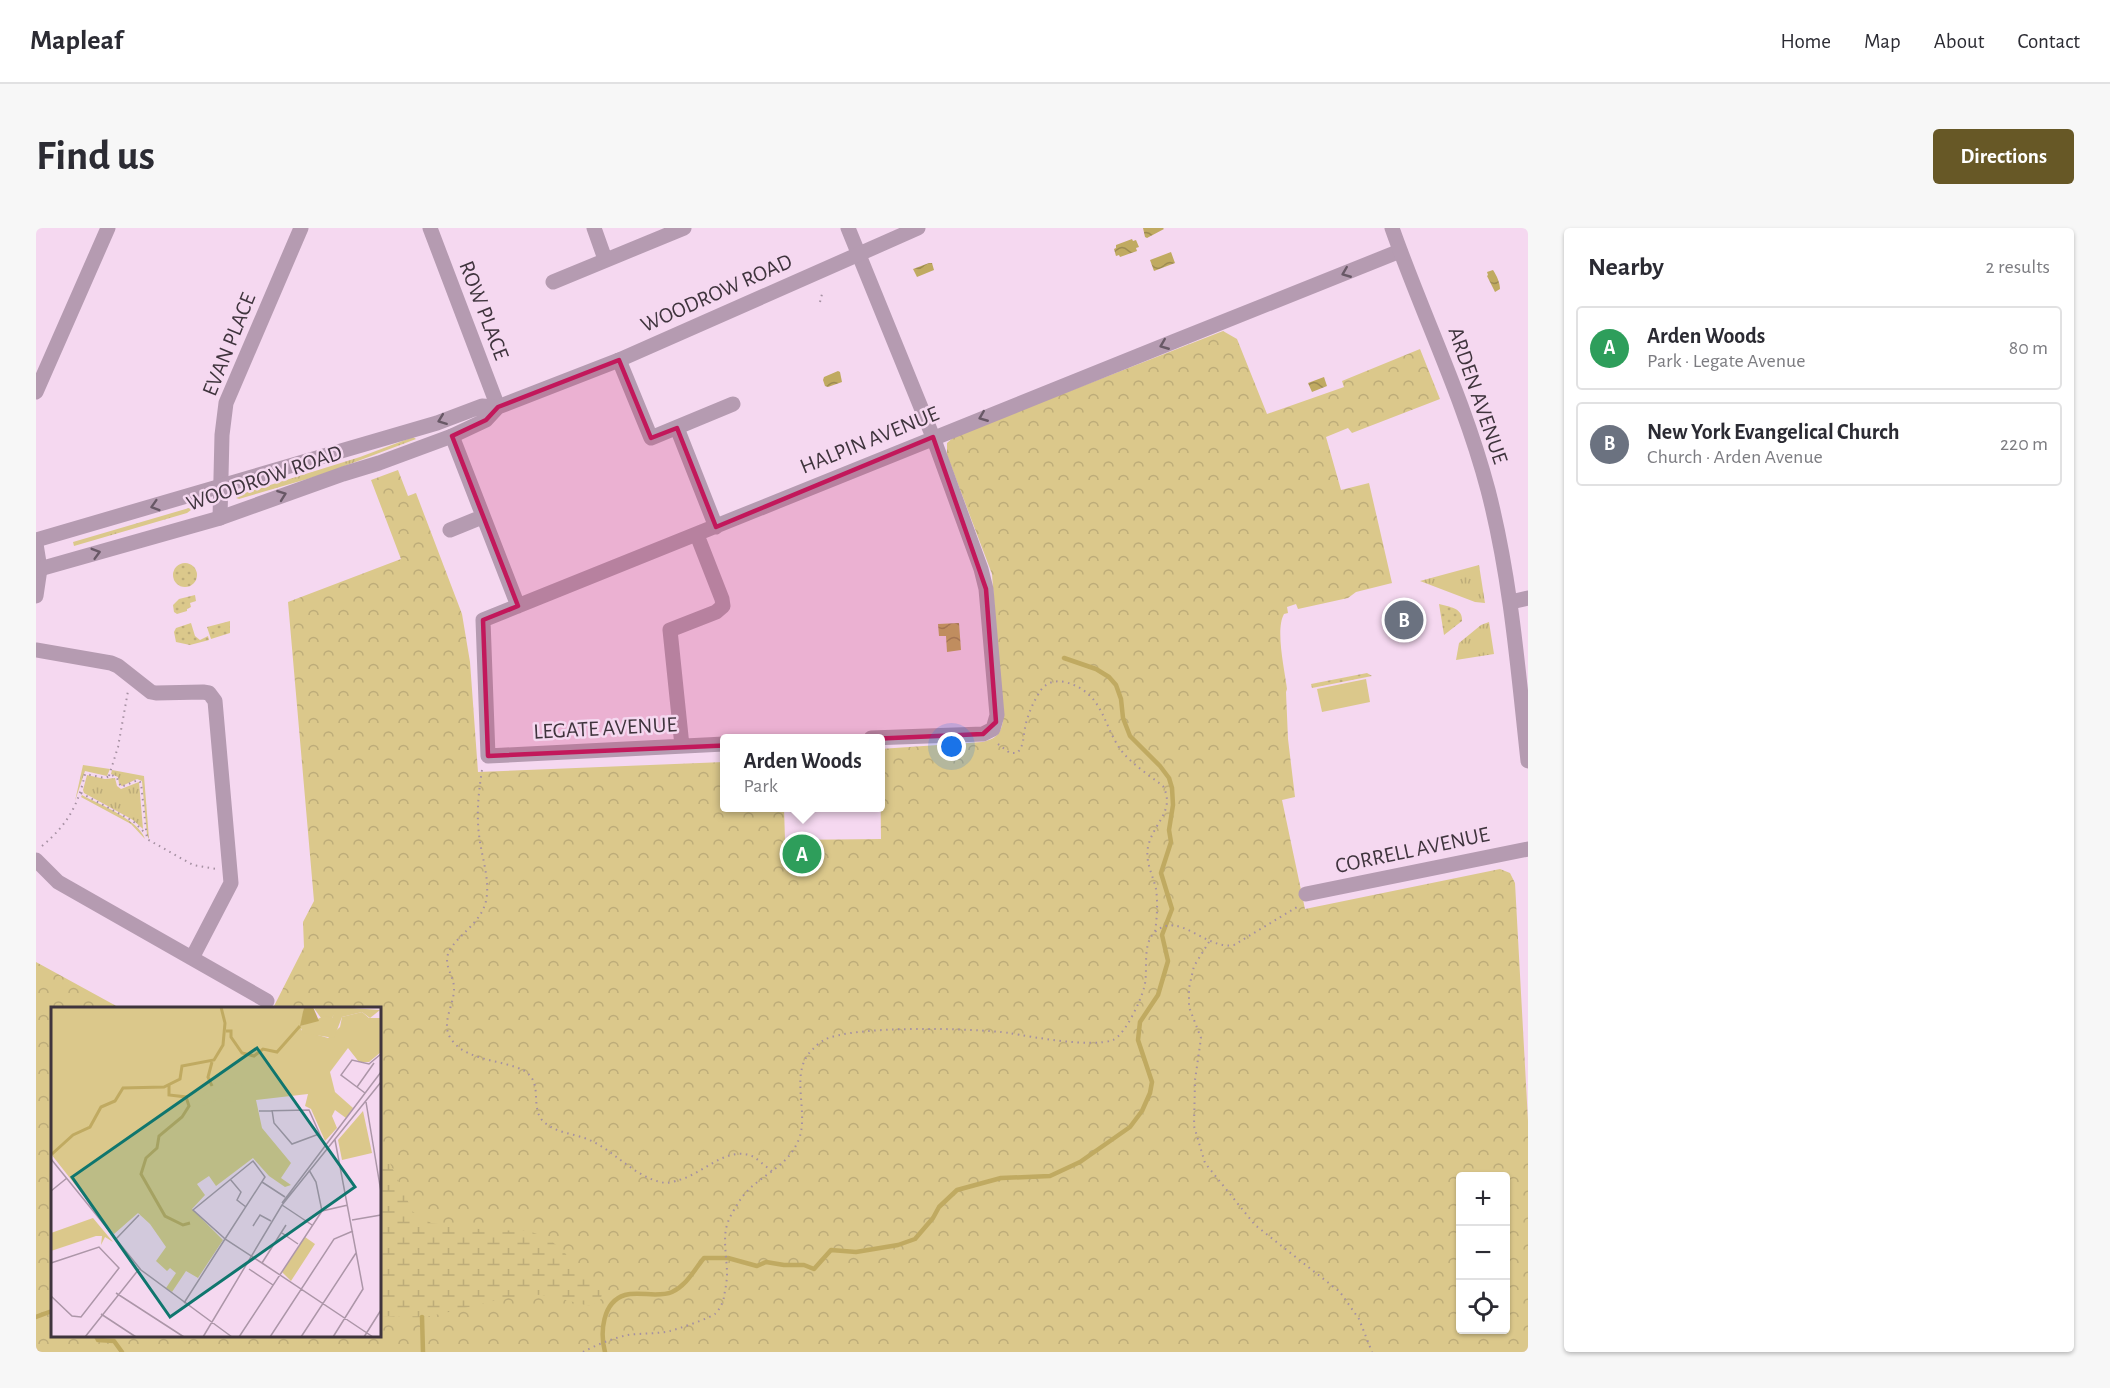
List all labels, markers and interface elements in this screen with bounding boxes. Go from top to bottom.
text: Mapleaf [30,27,123,55]
text: Home [1780,31,1831,52]
text: Map [1864,31,1901,52]
text: About [1934,31,1984,52]
text: Contact [2017,31,2080,52]
button: Directions [1933,129,2074,184]
text: Find us [36,135,155,177]
street label: WOODROW ROAD [638,250,795,336]
text: Nearby [1588,254,1664,280]
text: 2 results [1986,257,2050,277]
street label: ROW PLACE [455,258,513,363]
one-way arrow [1341,266,1352,278]
street label: EVAN PLACE [198,289,260,399]
street label: ARDEN AVENUE [1444,324,1512,467]
text: Arden Woods [1647,325,1765,347]
one-way arrow [1160,338,1171,350]
text: A [1604,338,1616,358]
text: 80 m [2009,338,2048,358]
text: Park · Legate Avenue [1647,351,1805,371]
street label: HALPIN AVENUE [797,402,942,478]
one-way arrow [978,410,989,422]
one-way arrow [437,413,448,425]
text: New York Evangelical Church [1647,421,1899,443]
text: B [1604,434,1615,454]
text: 220 m [2000,434,2048,454]
street label: WOODROW ROAD [184,441,345,515]
text: Church · Arden Avenue [1647,447,1823,467]
one-way arrow [276,490,287,503]
one-way arrow [150,499,161,511]
one-way arrow [90,548,101,560]
pin: B [1384,598,1424,642]
street label: LEGATE AVENUE [533,713,678,743]
your location [937,732,966,761]
popup [720,734,885,812]
text: Arden Woods [743,750,862,772]
text: Park [743,776,778,796]
street label: CORRELL AVENUE [1333,823,1492,877]
pin: A [782,832,822,876]
inset map [51,1007,381,1337]
map controls [1456,1172,1510,1334]
button: + [1456,1172,1510,1226]
button: − [1456,1226,1510,1280]
button: locate [1456,1280,1510,1334]

